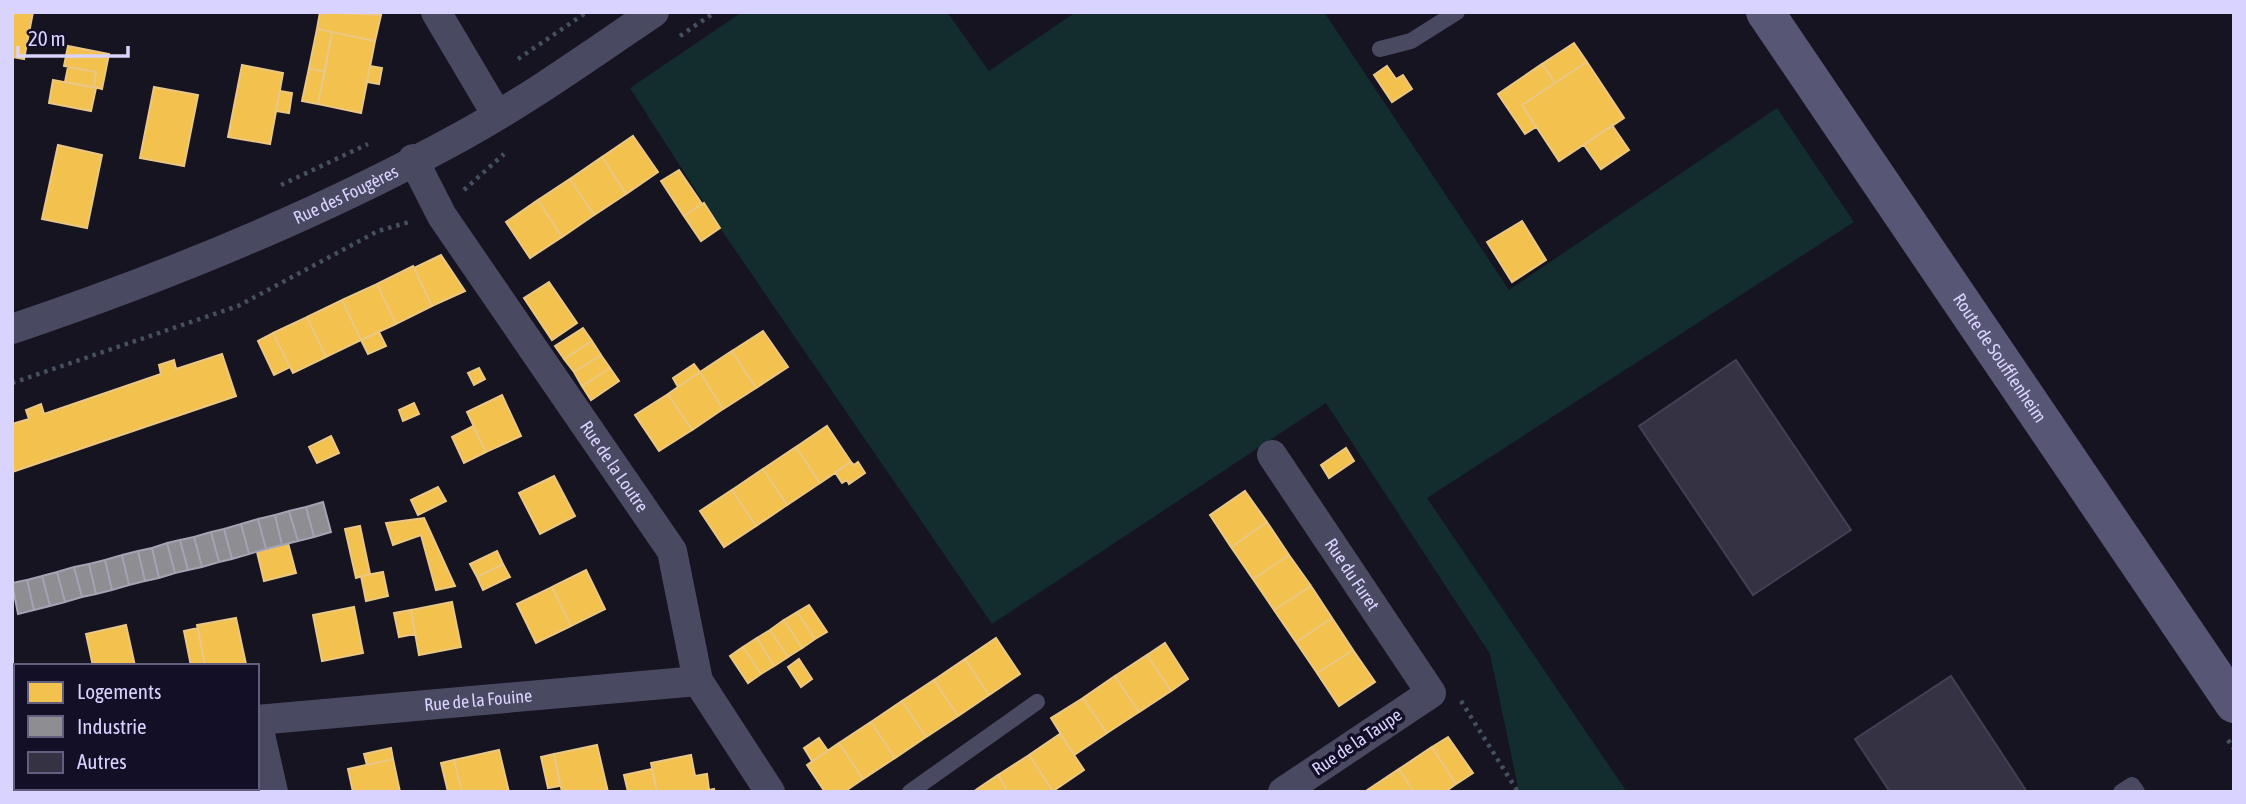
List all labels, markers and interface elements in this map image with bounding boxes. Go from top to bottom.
scale bar [18,14,128,58]
text: 20 m [28,26,66,50]
street label: Rue des Fougères [290,160,401,228]
street label: Route de Soufflenheim [1949,289,2051,426]
street label: Rue de la Loutre [576,417,653,516]
street label: Rue du Furet [1321,534,1384,615]
legend [14,664,259,790]
text: Logements [77,679,161,703]
street label: Rue de la Fouine [423,685,533,715]
street label: Rue de la Taupe [1308,704,1406,779]
text: Industrie [77,714,147,738]
text: Autres [77,749,127,773]

